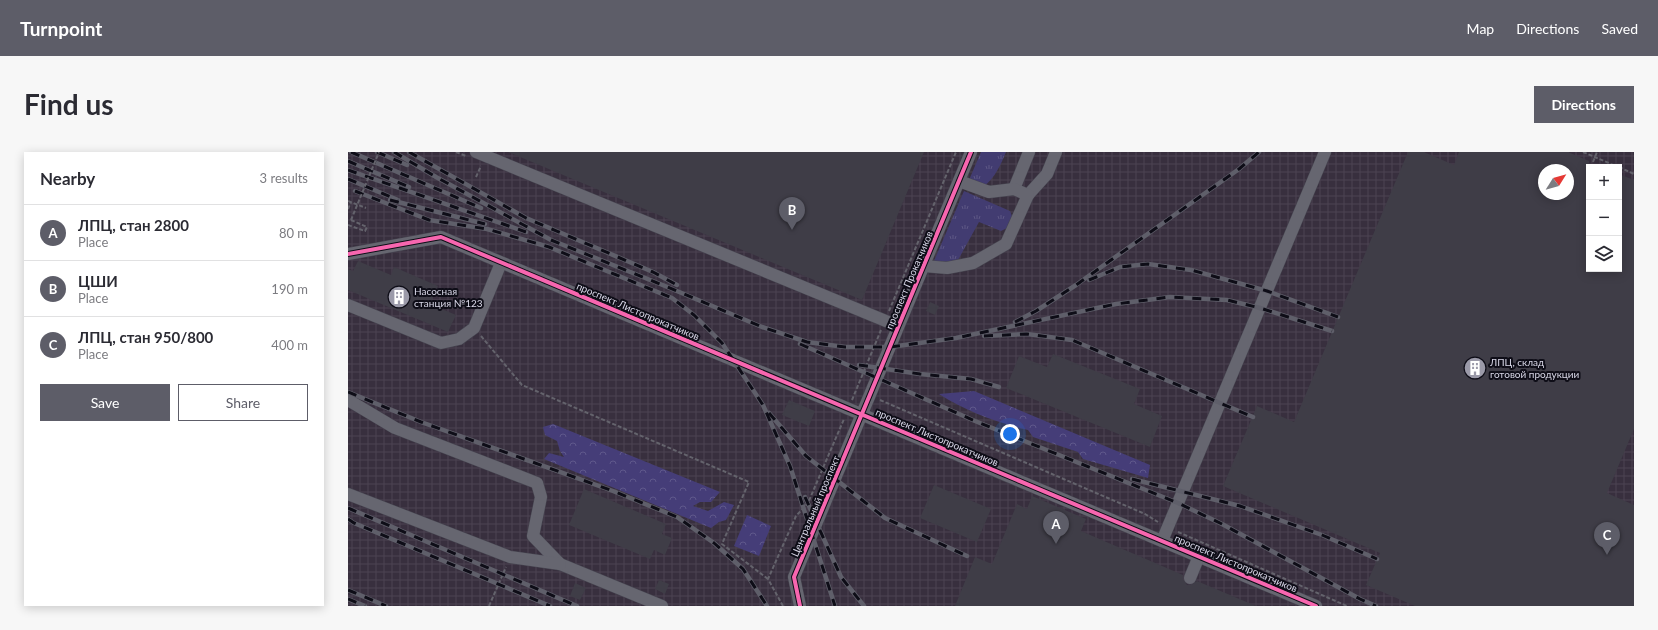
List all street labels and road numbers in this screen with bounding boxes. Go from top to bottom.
street label: проспект Прокатчиков [883,229,935,331]
street label: проспект Листопрокатчиков [575,280,701,342]
street label: проспект Листопрокатчиков [874,406,1000,468]
street label: Центральный проспект [788,454,842,558]
street label: проспект Листопрокатчиков [1173,532,1299,594]

